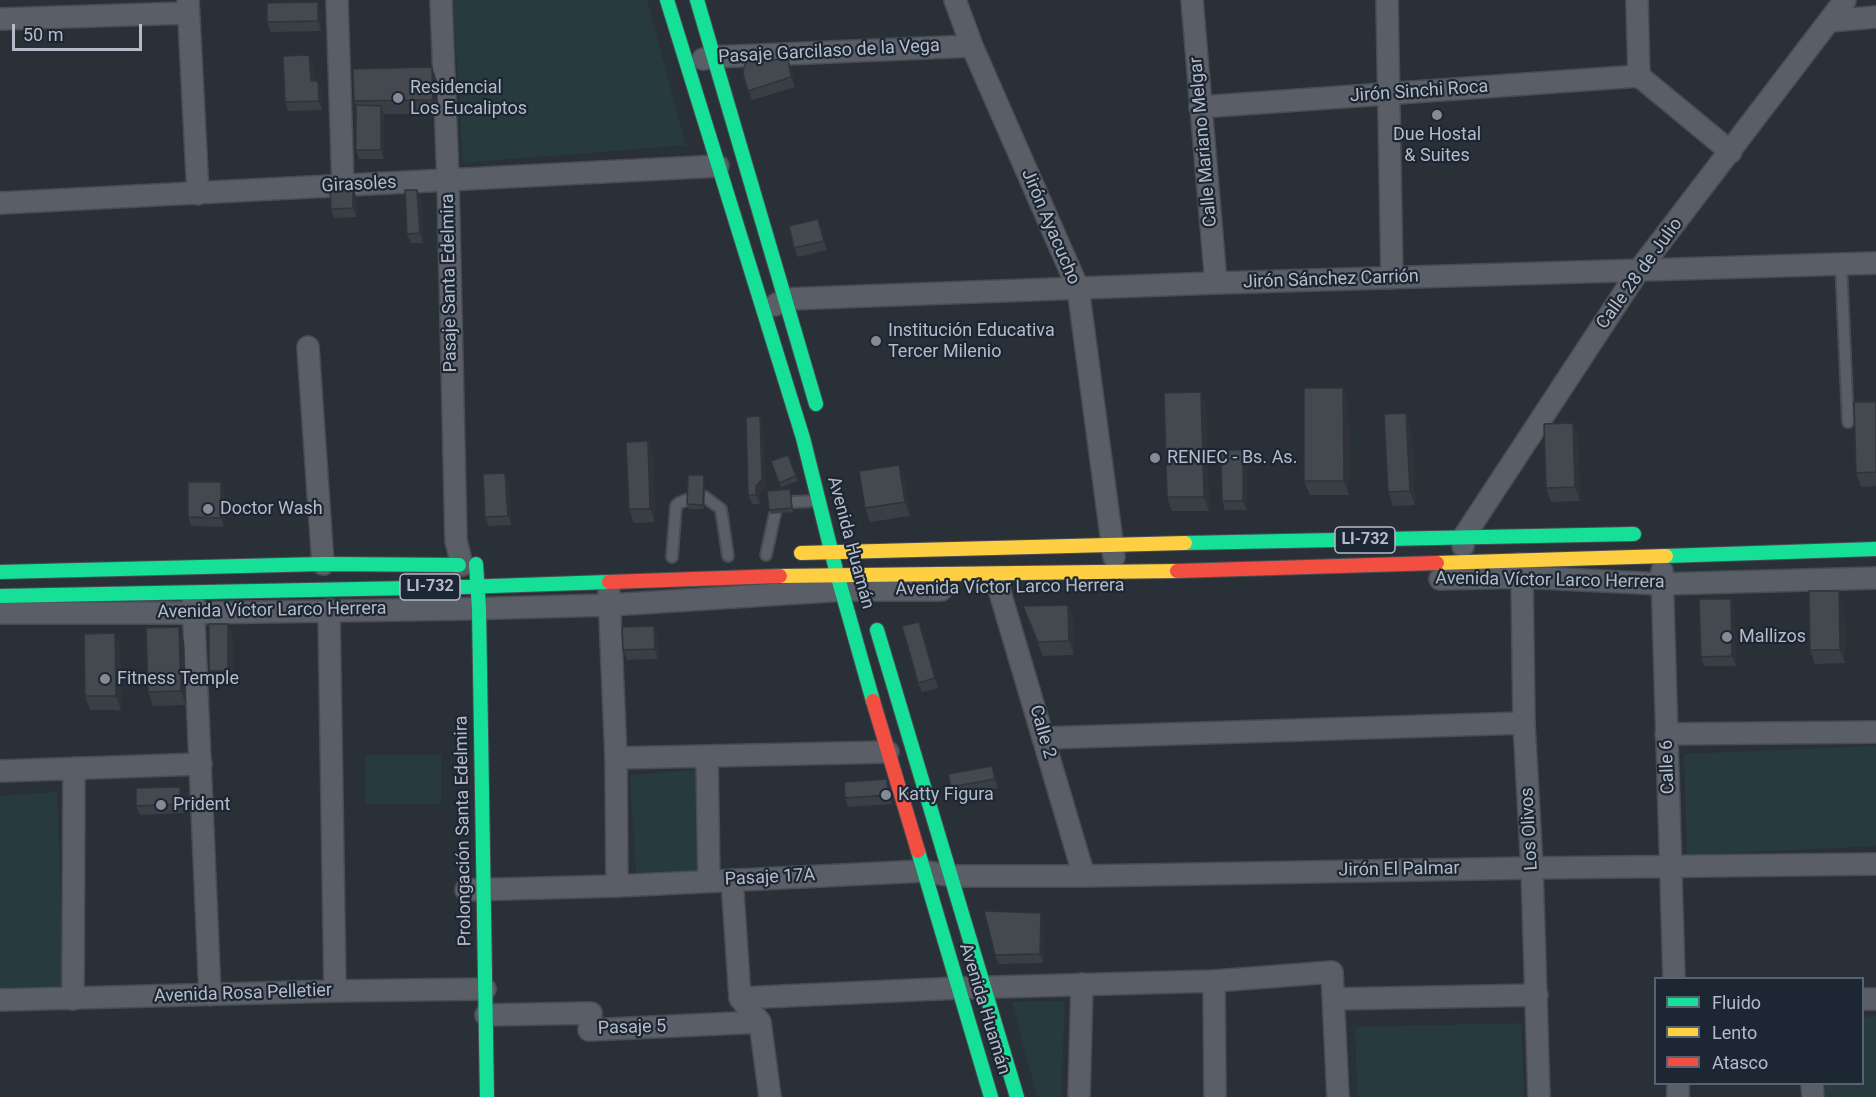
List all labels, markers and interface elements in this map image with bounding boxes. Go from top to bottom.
scale bar [15,12,146,50]
text: 50 m [23,24,63,45]
street label: Pasaje Garcilaso de la Vega [718,35,940,69]
street label: Calle Mariano Melgar [1186,56,1222,228]
street label: Jirón Sinchi Roca [1349,76,1489,108]
place label: Residencial Los Eucaliptos [410,77,527,119]
marker: Residencial Los Eucaliptos [391,91,405,105]
marker: Due Hostal & Suites [1430,108,1444,122]
place label: Due Hostal & Suites [1393,124,1481,166]
street label: Jirón Ayacucho [1016,166,1084,288]
street label: Girasoles [321,172,397,198]
street label: Pasaje Santa Edelmira [438,193,462,373]
street label: Calle 28 de Julio [1592,214,1688,334]
street label: Jirón Sánchez Carrión [1243,266,1419,294]
place label: Institución Educativa Tercer Milenio [888,320,1055,362]
marker: Institución Educativa Tercer Milenio [869,334,883,348]
place label: RENIEC - Bs. As. [1167,447,1297,469]
marker: RENIEC - Bs. As. [1148,451,1162,465]
street label: Avenida Huamán [822,474,878,612]
place label: Doctor Wash [220,498,323,520]
marker: Doctor Wash [201,502,215,516]
road number: LI-732 [1335,527,1395,553]
street label: Avenida Víctor Larco Herrera [1435,568,1665,594]
road number: LI-732 [400,574,460,600]
street label: Avenida Víctor Larco Herrera [895,575,1125,601]
street label: Avenida Víctor Larco Herrera [157,598,387,624]
place label: Mallizos [1739,626,1806,648]
marker: Mallizos [1720,630,1734,644]
place label: Fitness Temple [117,668,239,690]
marker: Fitness Temple [98,672,112,686]
street label: Calle 2 [1024,703,1060,761]
street label: Prolongación Santa Edelmira [451,715,477,947]
street label: Calle 6 [1656,739,1680,795]
place label: Katty Figura [898,784,994,806]
street label: Los Olivos [1517,787,1543,871]
marker: Katty Figura [879,788,893,802]
place label: Prident [173,794,230,816]
marker: Prident [154,798,168,812]
street label: Jirón El Palmar [1338,858,1460,882]
street label: Pasaje 17A [724,865,816,891]
street label: Avenida Huamán [954,941,1014,1077]
legend [1654,977,1864,1085]
street label: Avenida Rosa Pelletier [154,980,332,1008]
text: Fluido [1712,992,1761,1013]
street label: Pasaje 5 [597,1016,667,1040]
text: Lento [1712,1022,1757,1043]
text: Atasco [1712,1052,1768,1073]

